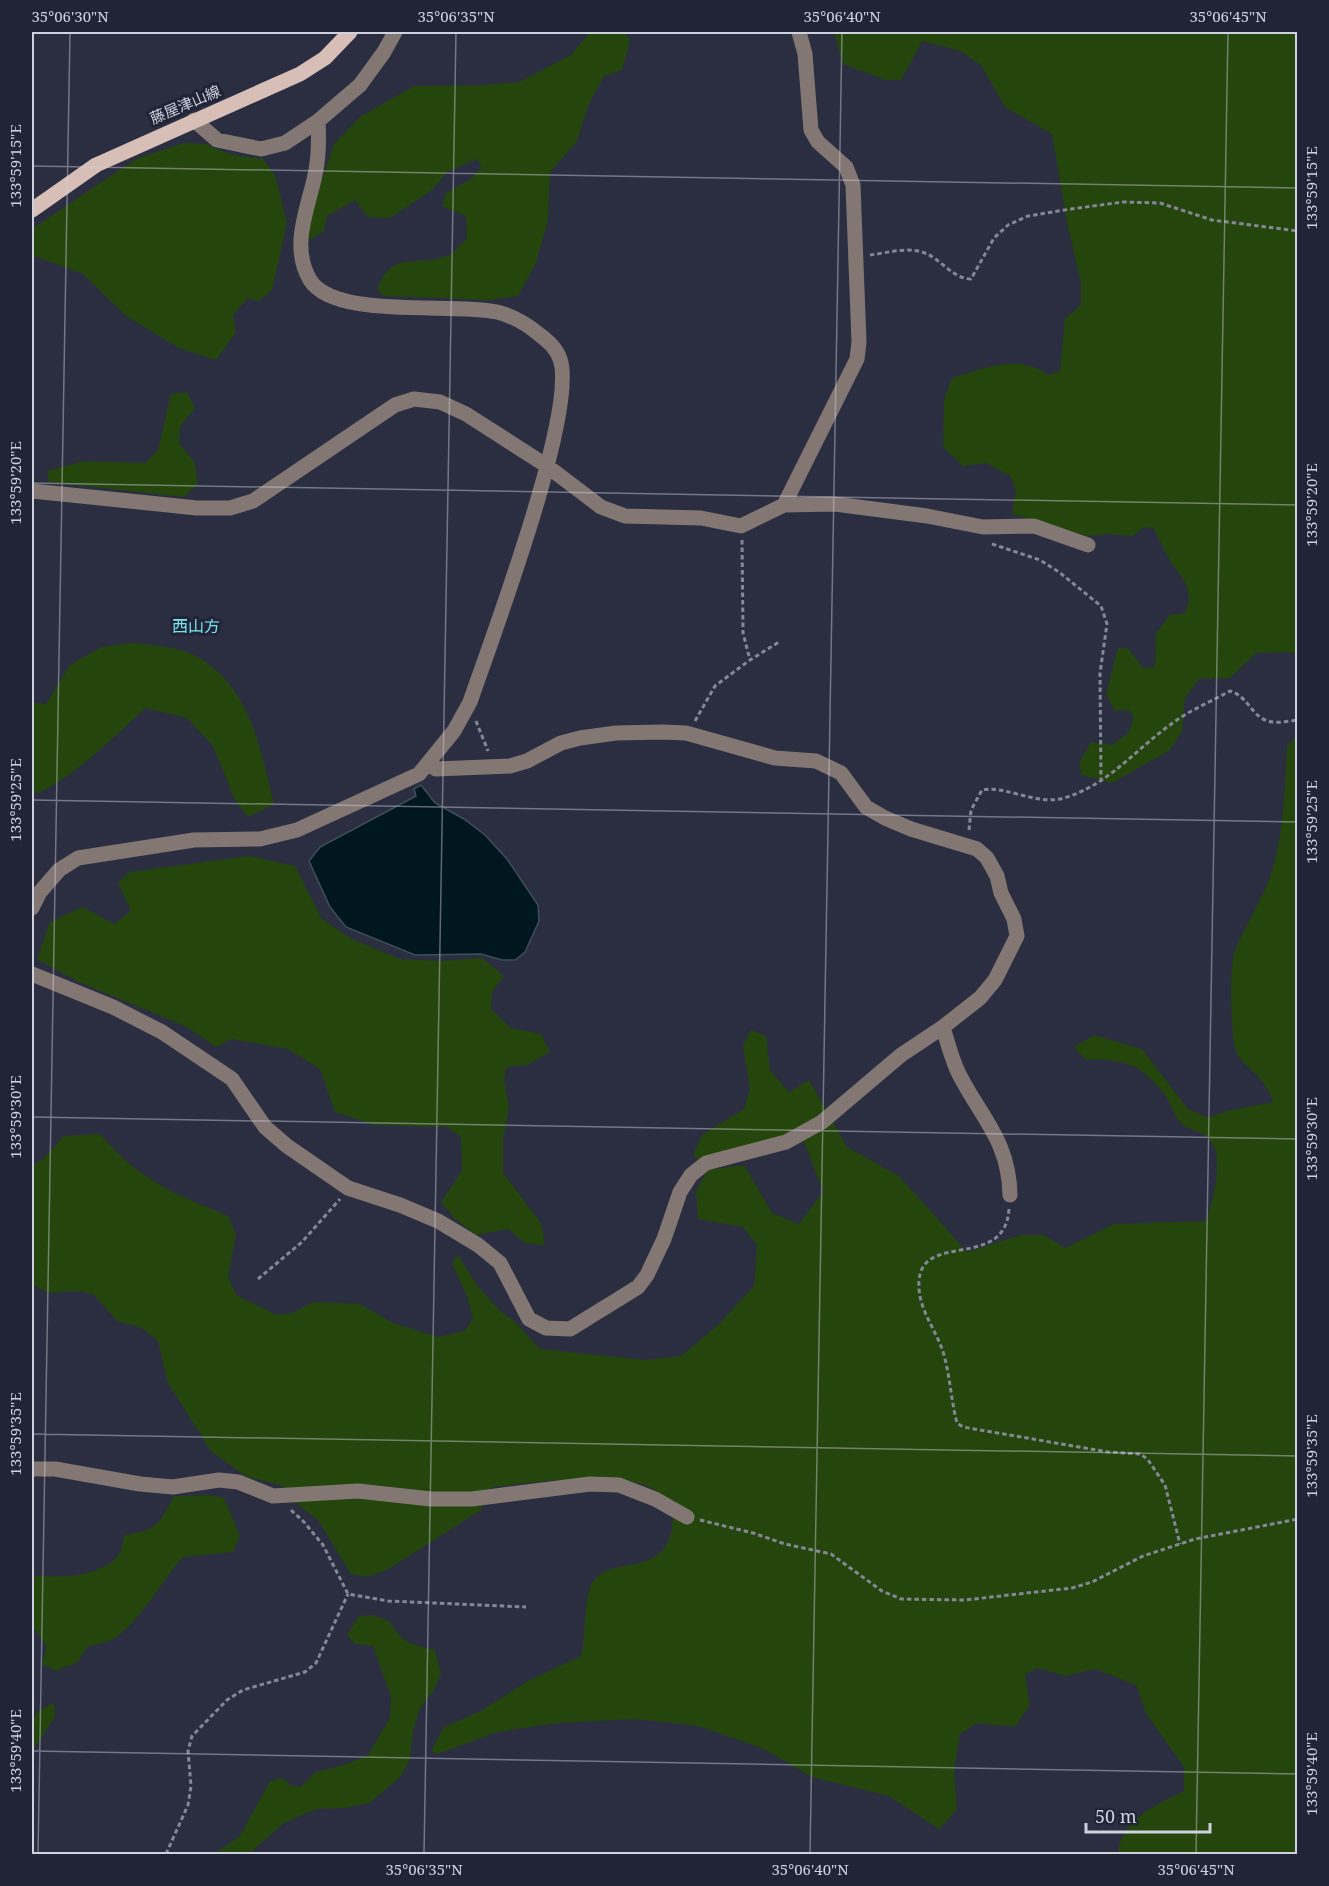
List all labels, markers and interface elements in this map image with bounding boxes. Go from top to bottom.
text: 35°06'30"N [31,6,109,26]
text: 35°06'35"N [417,6,495,26]
text: 35°06'40"N [803,6,881,26]
text: 35°06'45"N [1189,6,1267,26]
street label: 藤屋津山線 [147,80,223,128]
text: 133°59'15"E [5,124,25,208]
text: 133°59'15"E [1301,146,1321,230]
text: 133°59'20"E [5,441,25,525]
text: 133°59'20"E [1301,463,1321,547]
district label: 西山方 [172,615,220,637]
text: 133°59'25"E [5,758,25,842]
text: 133°59'25"E [1301,780,1321,864]
text: 133°59'30"E [5,1075,25,1159]
text: 133°59'30"E [1301,1097,1321,1181]
text: 133°59'35"E [5,1392,25,1476]
text: 133°59'35"E [1301,1414,1321,1498]
text: 133°59'40"E [5,1709,25,1793]
text: 133°59'40"E [1301,1732,1321,1816]
scale bar [1086,1796,1210,1834]
text: 50 m [1095,1804,1137,1828]
text: 35°06'35"N [385,1859,463,1879]
text: 35°06'40"N [771,1859,849,1879]
text: 35°06'45"N [1157,1859,1235,1879]

